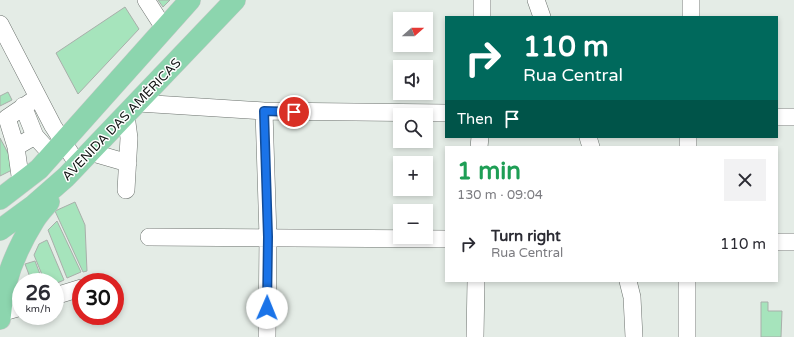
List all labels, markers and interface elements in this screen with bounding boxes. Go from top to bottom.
north arrow [393,12,433,52]
map controls [393,12,433,244]
text: 110 m [523,30,609,64]
icon: right [457,32,509,84]
street label: AVENIDA DAS AMÉRICAS [59,55,184,184]
button: sound [393,60,433,100]
text: Rua Central [523,64,623,86]
pin [277,95,311,129]
icon: arrive [283,101,305,123]
button: search [393,108,433,148]
icon: arrive [501,108,523,130]
text: Then [457,110,493,128]
button: + [393,156,433,196]
text: 1 min [457,157,521,186]
button: close [724,159,766,201]
text: 130 m · 09:04 [457,187,543,203]
button: − [393,204,433,244]
text: Turn right [491,227,561,245]
icon: right [457,233,479,255]
text: 110 m [720,235,766,253]
text: Rua Central [491,245,563,261]
speed limit sign: 30 [72,273,124,325]
text: 26 [25,282,51,306]
position arrow [246,287,288,329]
text: km/h [25,303,51,315]

